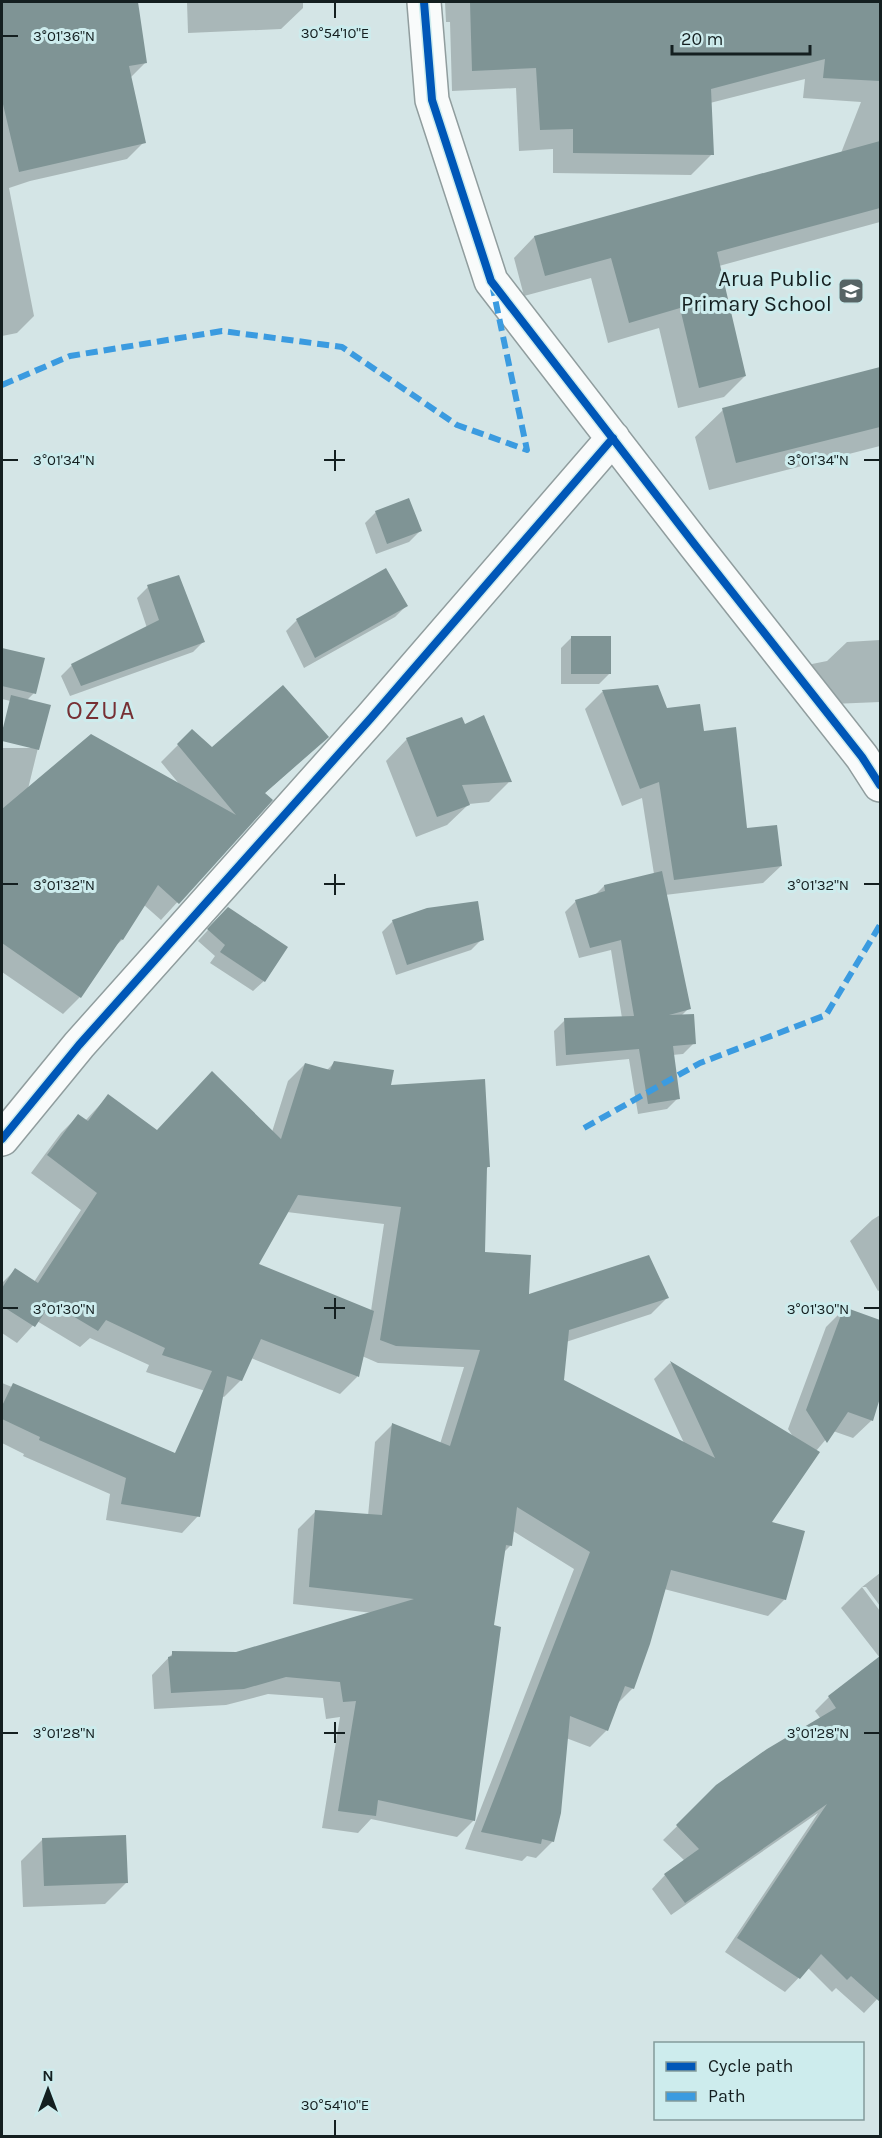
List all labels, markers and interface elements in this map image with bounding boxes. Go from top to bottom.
scale bar [672,18,810,56]
text: 30°54'10"E [301,24,369,42]
text: 3°01'36"N [33,27,95,45]
text: 20 m [681,28,723,50]
place label: Arua Public Primary School [681,266,832,317]
school or university icon: Arua Public Primary School [836,276,866,306]
text: 3°01'34"N [33,451,95,469]
text: 3°01'34"N [787,451,849,469]
district label: OZUA [66,695,136,726]
text: 3°01'32"N [33,876,95,894]
text: 3°01'32"N [787,876,849,894]
text: 3°01'30"N [33,1300,95,1318]
text: 3°01'30"N [787,1300,849,1318]
text: 3°01'28"N [33,1724,95,1742]
text: 3°01'28"N [787,1724,849,1742]
legend [654,2042,864,2120]
text: Cycle path [708,2055,793,2077]
north arrow [18,2060,78,2120]
text: N [42,2066,54,2085]
text: Path [708,2085,746,2107]
text: 30°54'10"E [301,2096,369,2114]

